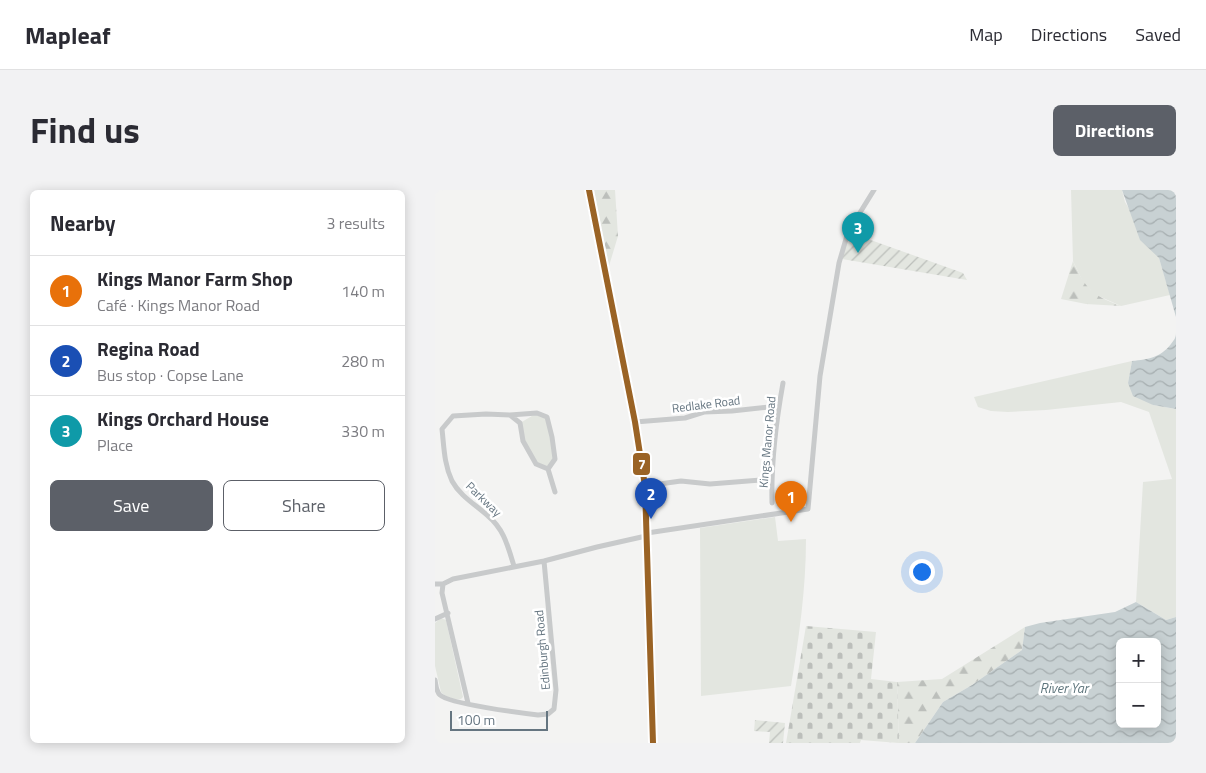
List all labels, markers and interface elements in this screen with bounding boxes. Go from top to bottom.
text: Mapleaf [25,17,110,53]
text: Map [969,21,1003,48]
text: Directions [1031,21,1107,48]
text: Saved [1135,21,1181,48]
text: Find us [30,103,140,157]
button: Directions [1053,105,1176,156]
text: Nearby [50,207,115,239]
text: 3 results [326,211,385,235]
pin: 3 [842,212,874,253]
text: Kings Manor Farm Shop [97,264,293,293]
text: 1 [62,279,70,303]
text: 140 m [341,279,385,303]
text: Café · Kings Manor Road [97,293,260,317]
text: Regina Road [97,334,200,363]
text: 2 [62,349,70,373]
text: 280 m [341,349,385,373]
text: Bus stop · Copse Lane [97,363,244,387]
street label: Redlake Road [671,390,741,418]
street label: Kings Manor Road [754,395,780,489]
text: Kings Orchard House [97,404,269,433]
text: 3 [62,419,70,443]
text: 330 m [341,419,385,443]
text: Place [97,433,133,457]
line badge: 7 [632,452,651,476]
text: 7 [638,453,646,474]
street label: Parkway [462,477,506,521]
pin: 2 [635,478,667,519]
button: Save [50,480,213,531]
button: Share [223,480,385,531]
pin: 1 [775,481,807,522]
your location [909,559,935,585]
street label: Edinburgh Road [529,609,555,691]
map controls [1116,638,1161,728]
button: + [1116,638,1161,683]
water label: River Yar [1040,677,1090,698]
button: − [1116,683,1161,728]
scale bar [450,708,547,731]
text: 100 m [457,709,495,730]

